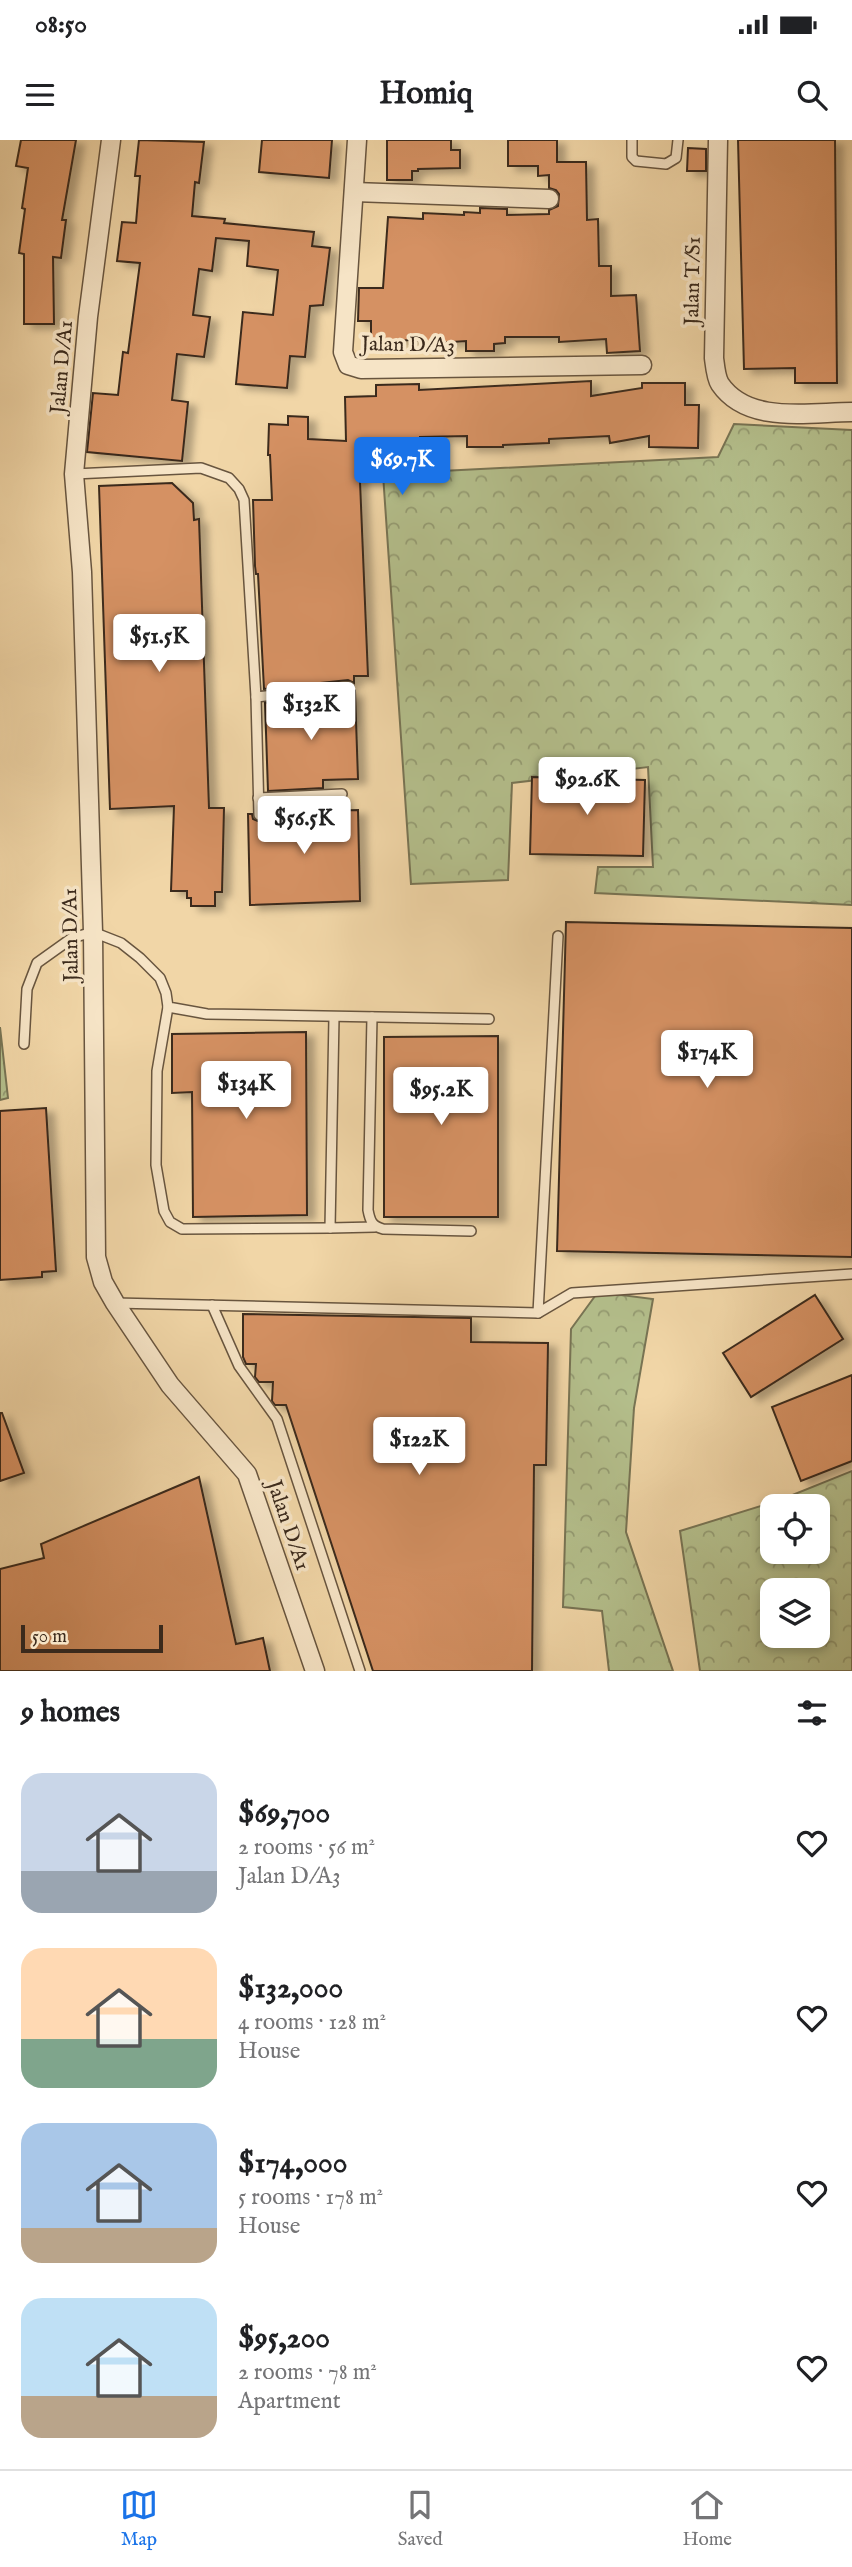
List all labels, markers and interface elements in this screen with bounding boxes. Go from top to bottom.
text: 08:50 [35,8,87,41]
text: Homiq [379,74,473,115]
icon: menu [21,76,59,114]
icon: search [793,76,831,114]
street label: Jalan T/S1 [679,236,708,328]
street label: Jalan D/A1 [45,319,80,417]
street label: Jalan D/A3 [359,331,455,360]
pin: $69.7K [345,438,459,497]
text: $69.7K [370,445,434,474]
pin: $51.5K [102,615,216,674]
text: $51.5K [129,622,189,651]
pin: $132K [262,682,360,742]
text: $132K [282,690,340,719]
pin: $92.6K [530,758,644,817]
text: $92.6K [555,765,619,794]
pin: $56.5K [247,796,361,856]
text: $56.5K [274,804,334,833]
street label: Jalan D/A1 [57,888,86,984]
pin: $174K [658,1030,756,1090]
text: $174K [677,1038,737,1067]
pin: $134K [197,1062,295,1121]
pin: $95.2K [384,1068,498,1127]
text: $134K [217,1069,275,1098]
text: $95.2K [409,1075,473,1104]
pin: $122K [370,1418,468,1477]
text: $122K [389,1425,449,1454]
street label: Jalan D/A1 [259,1475,316,1574]
map controls [760,1494,830,1648]
button: locate [760,1494,830,1564]
button: layers [760,1578,830,1648]
scale bar [21,1622,163,1654]
text: 50 m [32,1625,67,1649]
text: 9 homes [21,1694,120,1732]
icon: filters [793,1694,831,1732]
text: $69,700 [238,1795,330,1833]
icon: home [77,1801,161,1885]
icon: heart [793,1824,831,1862]
text: 2 rooms · 56 m² [238,1833,375,1862]
text: Jalan D/A3 [238,1862,341,1891]
text: $132,000 [238,1970,343,2008]
icon: home [77,1976,161,2060]
icon: heart [793,1999,831,2037]
text: 4 rooms · 128 m² [238,2008,386,2037]
text: House [238,2037,300,2066]
text: $174,000 [238,2145,347,2183]
icon: home [77,2151,161,2235]
icon: heart [793,2174,831,2212]
text: 5 rooms · 178 m² [238,2183,383,2212]
text: House [238,2212,300,2241]
text: $95,200 [238,2320,330,2358]
icon: home [77,2326,161,2410]
icon: heart [793,2349,831,2387]
text: 2 rooms · 78 m² [238,2358,377,2387]
text: Apartment [238,2387,341,2416]
tab: Map [120,2486,158,2552]
tab: Saved [398,2486,443,2552]
tab: Home [682,2486,732,2552]

